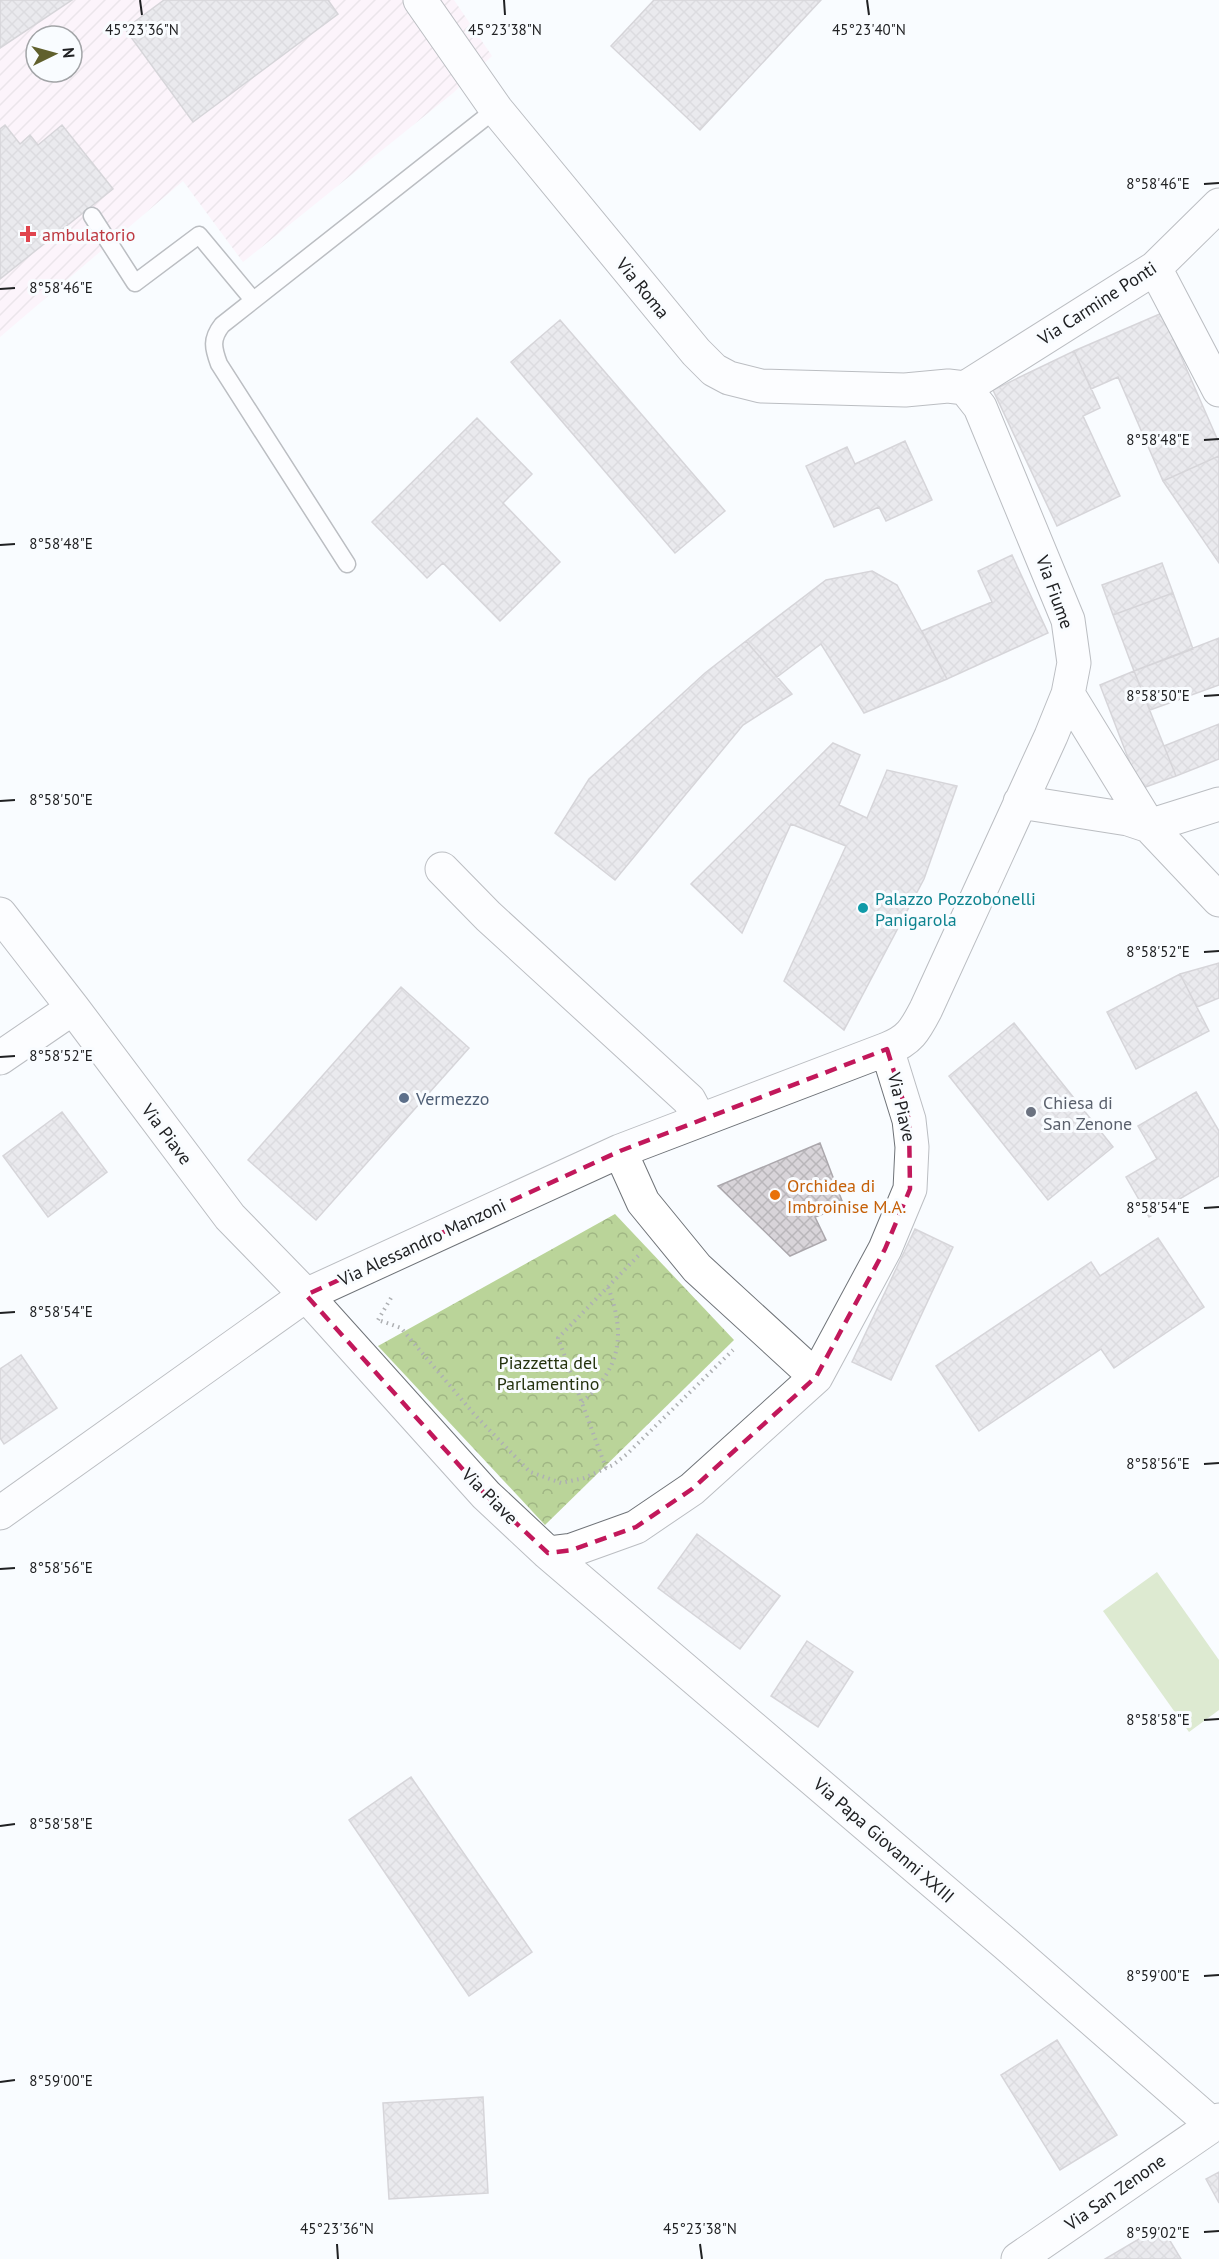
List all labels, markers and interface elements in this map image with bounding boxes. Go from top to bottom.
text: 45°23'36"N [105,20,179,39]
text: 45°23'38"N [468,20,542,39]
text: 45°23'40"N [832,20,906,39]
north arrow [24,24,84,84]
text: N [59,47,79,59]
text: 8°58'46"E [1126,174,1190,193]
place label: ambulatorio [42,223,135,246]
marker: ambulatorio [19,225,37,243]
street label: Via Roma [611,252,675,323]
street label: Via Carmine Ponti [1033,256,1161,350]
text: 8°58'46"E [29,278,93,297]
text: 8°58'48"E [1126,430,1190,449]
text: 8°58'48"E [29,534,93,553]
street label: Via Fiume [1031,551,1079,632]
text: 8°58'50"E [1126,686,1190,705]
text: 8°58'50"E [29,790,93,809]
place label: Palazzo Pozzobonelli Panigarola [875,887,1036,931]
marker: Palazzo Pozzobonelli Panigarola [856,901,870,915]
text: 8°58'52"E [1126,942,1190,961]
text: 8°58'52"E [29,1046,93,1065]
street label: Via Piave [883,1069,921,1144]
place label: Vermezzo [415,1087,489,1110]
marker: Vermezzo [397,1091,411,1105]
place label: Chiesa di San Zenone [1043,1091,1132,1135]
street label: Via Piave [136,1098,197,1169]
marker: Chiesa di San Zenone [1024,1105,1038,1119]
place label: Orchidea di Imbroinise M.A. [787,1174,906,1218]
marker: Orchidea di Imbroinise M.A. [768,1188,782,1202]
street label: Via Alessandro Manzoni [334,1193,510,1291]
text: 8°58'54"E [1126,1198,1190,1217]
text: 8°58'54"E [29,1302,93,1321]
park label: Piazzetta del Parlamentino [497,1351,599,1395]
text: 8°58'56"E [1126,1454,1190,1473]
street label: Via Piave [456,1462,523,1529]
text: 8°58'56"E [29,1558,93,1577]
text: 8°58'58"E [1126,1710,1190,1729]
street label: Via Papa Giovanni XXIII [808,1772,959,1908]
text: 8°58'58"E [29,1814,93,1833]
text: 8°59'00"E [1126,1966,1190,1985]
text: 8°59'00"E [29,2071,93,2090]
street label: Via San Zenone [1059,2149,1170,2236]
text: 45°23'36"N [300,2219,374,2238]
text: 45°23'38"N [663,2219,737,2238]
text: 8°59'02"E [1126,2223,1190,2242]

